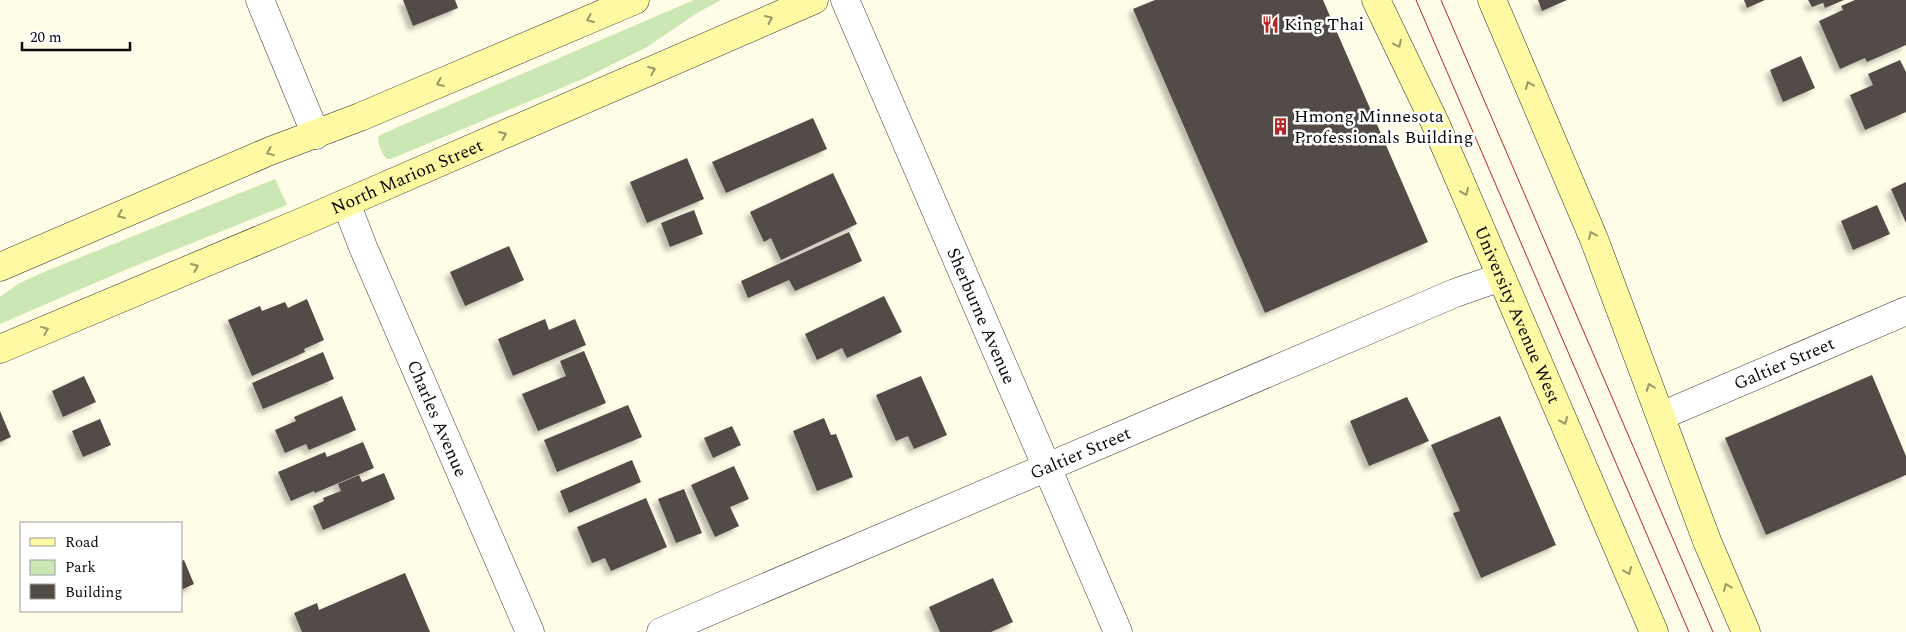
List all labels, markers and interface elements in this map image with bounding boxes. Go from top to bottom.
place label: King Thai [1284,11,1364,38]
one-way arrow [586,13,595,24]
restaurant icon: King Thai [1260,14,1280,34]
one-way arrow [764,15,773,26]
scale bar [22,20,130,52]
text: 20 m [30,26,62,49]
one-way arrow [1392,39,1402,48]
one-way arrow [647,66,656,77]
one-way arrow [436,76,445,87]
one-way arrow [1524,81,1535,90]
place label: Hmong Minnesota Professionals Building [1294,103,1473,151]
building icon: Hmong Minnesota Professionals Building [1270,116,1290,136]
one-way arrow [498,130,507,141]
street label: North Marion Street [327,132,487,221]
one-way arrow [267,146,275,156]
one-way arrow [1458,187,1469,196]
one-way arrow [117,209,126,220]
street label: University Avenue West [1467,221,1568,408]
one-way arrow [1588,231,1599,240]
street label: Sherburne Avenue [940,243,1023,388]
one-way arrow [190,263,199,274]
one-way arrow [40,326,49,336]
street label: Galtier Street [1729,330,1839,397]
street label: Charles Avenue [400,356,475,481]
one-way arrow [1646,383,1656,391]
one-way arrow [1557,416,1568,425]
street label: Galtier Street [1026,419,1135,486]
legend [20,522,182,612]
text: Road [65,531,99,554]
text: Park [65,556,96,579]
one-way arrow [1622,566,1632,574]
text: Building [65,581,122,604]
one-way arrow [1722,583,1733,592]

